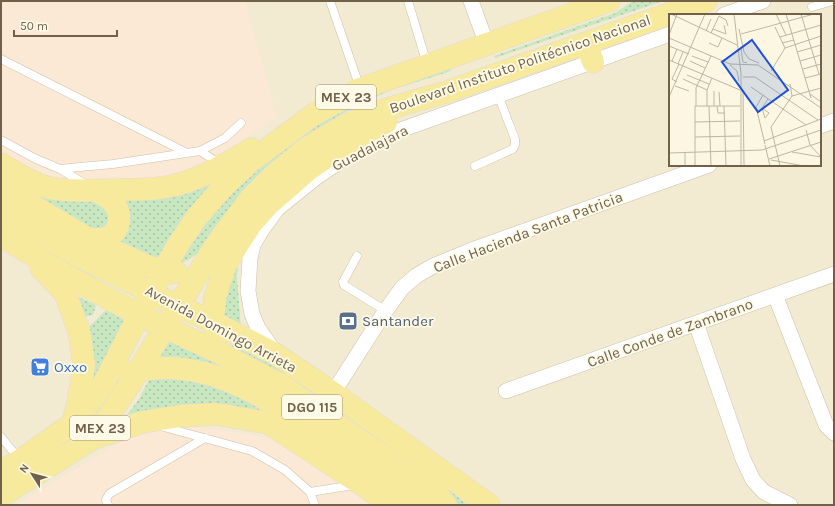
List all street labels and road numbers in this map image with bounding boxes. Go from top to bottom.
street label: Boulevard Instituto Politécnico Nacional [387,11,653,117]
road number: MEX 23 [316,85,376,109]
street label: Guadalajara [329,121,411,175]
street label: Calle Hacienda Santa Patricia [431,187,625,277]
street label: Avenida Domingo Arrieta [142,281,300,377]
street label: Calle Conde de Zambrano [585,295,755,371]
road number: DGO 115 [282,395,342,419]
road number: MEX 23 [70,416,130,440]

